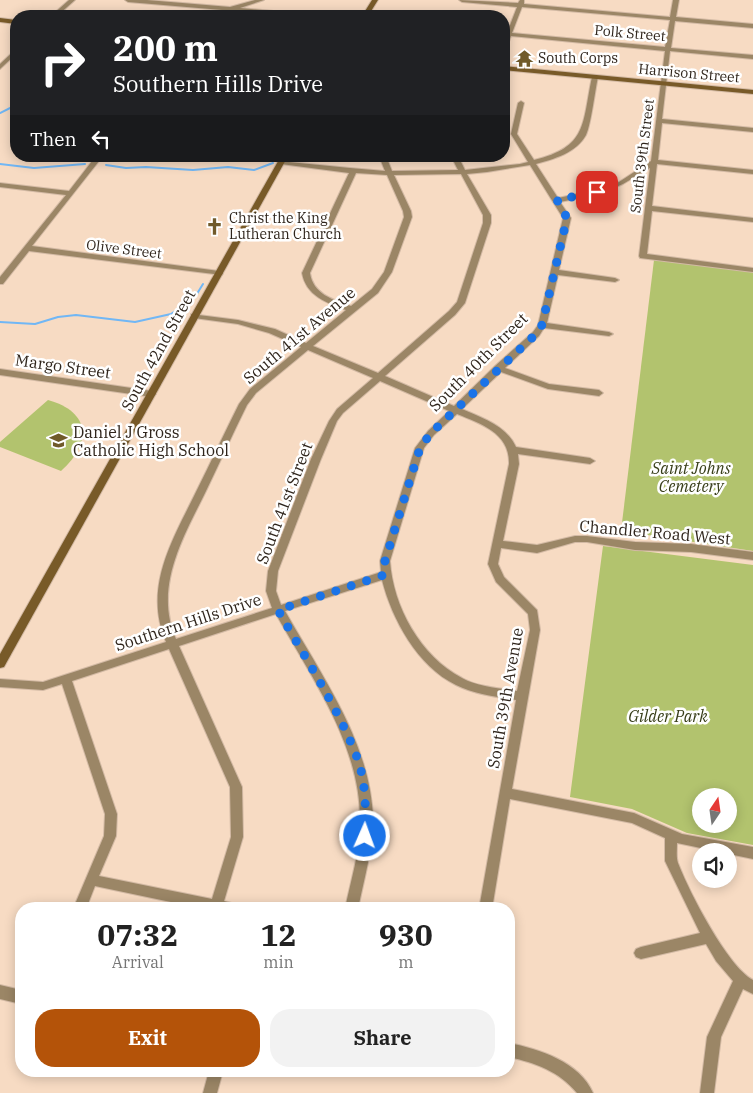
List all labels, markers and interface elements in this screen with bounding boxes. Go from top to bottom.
street label: Polk Street [594,21,666,45]
text: 200 m [113,25,218,71]
icon: right [30,30,95,95]
temple icon: South Corps [514,48,534,68]
place label: South Corps [538,49,618,67]
street label: Harrison Street [638,60,741,86]
text: Southern Hills Drive [113,69,323,98]
street label: South 39th Street [626,98,658,214]
icon: left [87,125,115,153]
text: Then [30,127,77,151]
pin [576,171,618,213]
icon: arrive [583,178,611,206]
place label: Christ the King Lutheran Church [229,209,342,243]
church icon: Christ the King Lutheran Church [205,216,225,236]
street label: Olive Street [85,235,163,263]
street label: South 41st Avenue [239,282,359,388]
street label: South 42nd Street [116,286,200,414]
street label: South 40th Street [425,308,532,415]
street label: Margo Street [14,349,112,383]
place label: Daniel J Gross Catholic High School [73,422,229,460]
school or university icon: Daniel J Gross Catholic High School [49,431,69,451]
street label: South 41st Street [252,439,317,567]
park label: Saint Johns Cemetery [650,458,731,496]
street label: Chandler Road West [579,515,732,549]
street label: Southern Hills Drive [112,589,264,655]
street label: South 39th Avenue [483,626,527,770]
park label: Gilder Park [628,706,708,726]
north arrow [692,788,738,832]
map controls [692,788,737,888]
position arrow [338,809,390,861]
button: sound [692,843,737,888]
text: 07:32 [97,915,178,954]
text: 12 [261,915,297,954]
text: 930 [379,915,433,954]
text: Arrival [112,952,164,972]
text: min [263,952,294,972]
text: m [398,952,413,972]
button: Exit [35,1009,260,1067]
button: Share [270,1009,495,1067]

